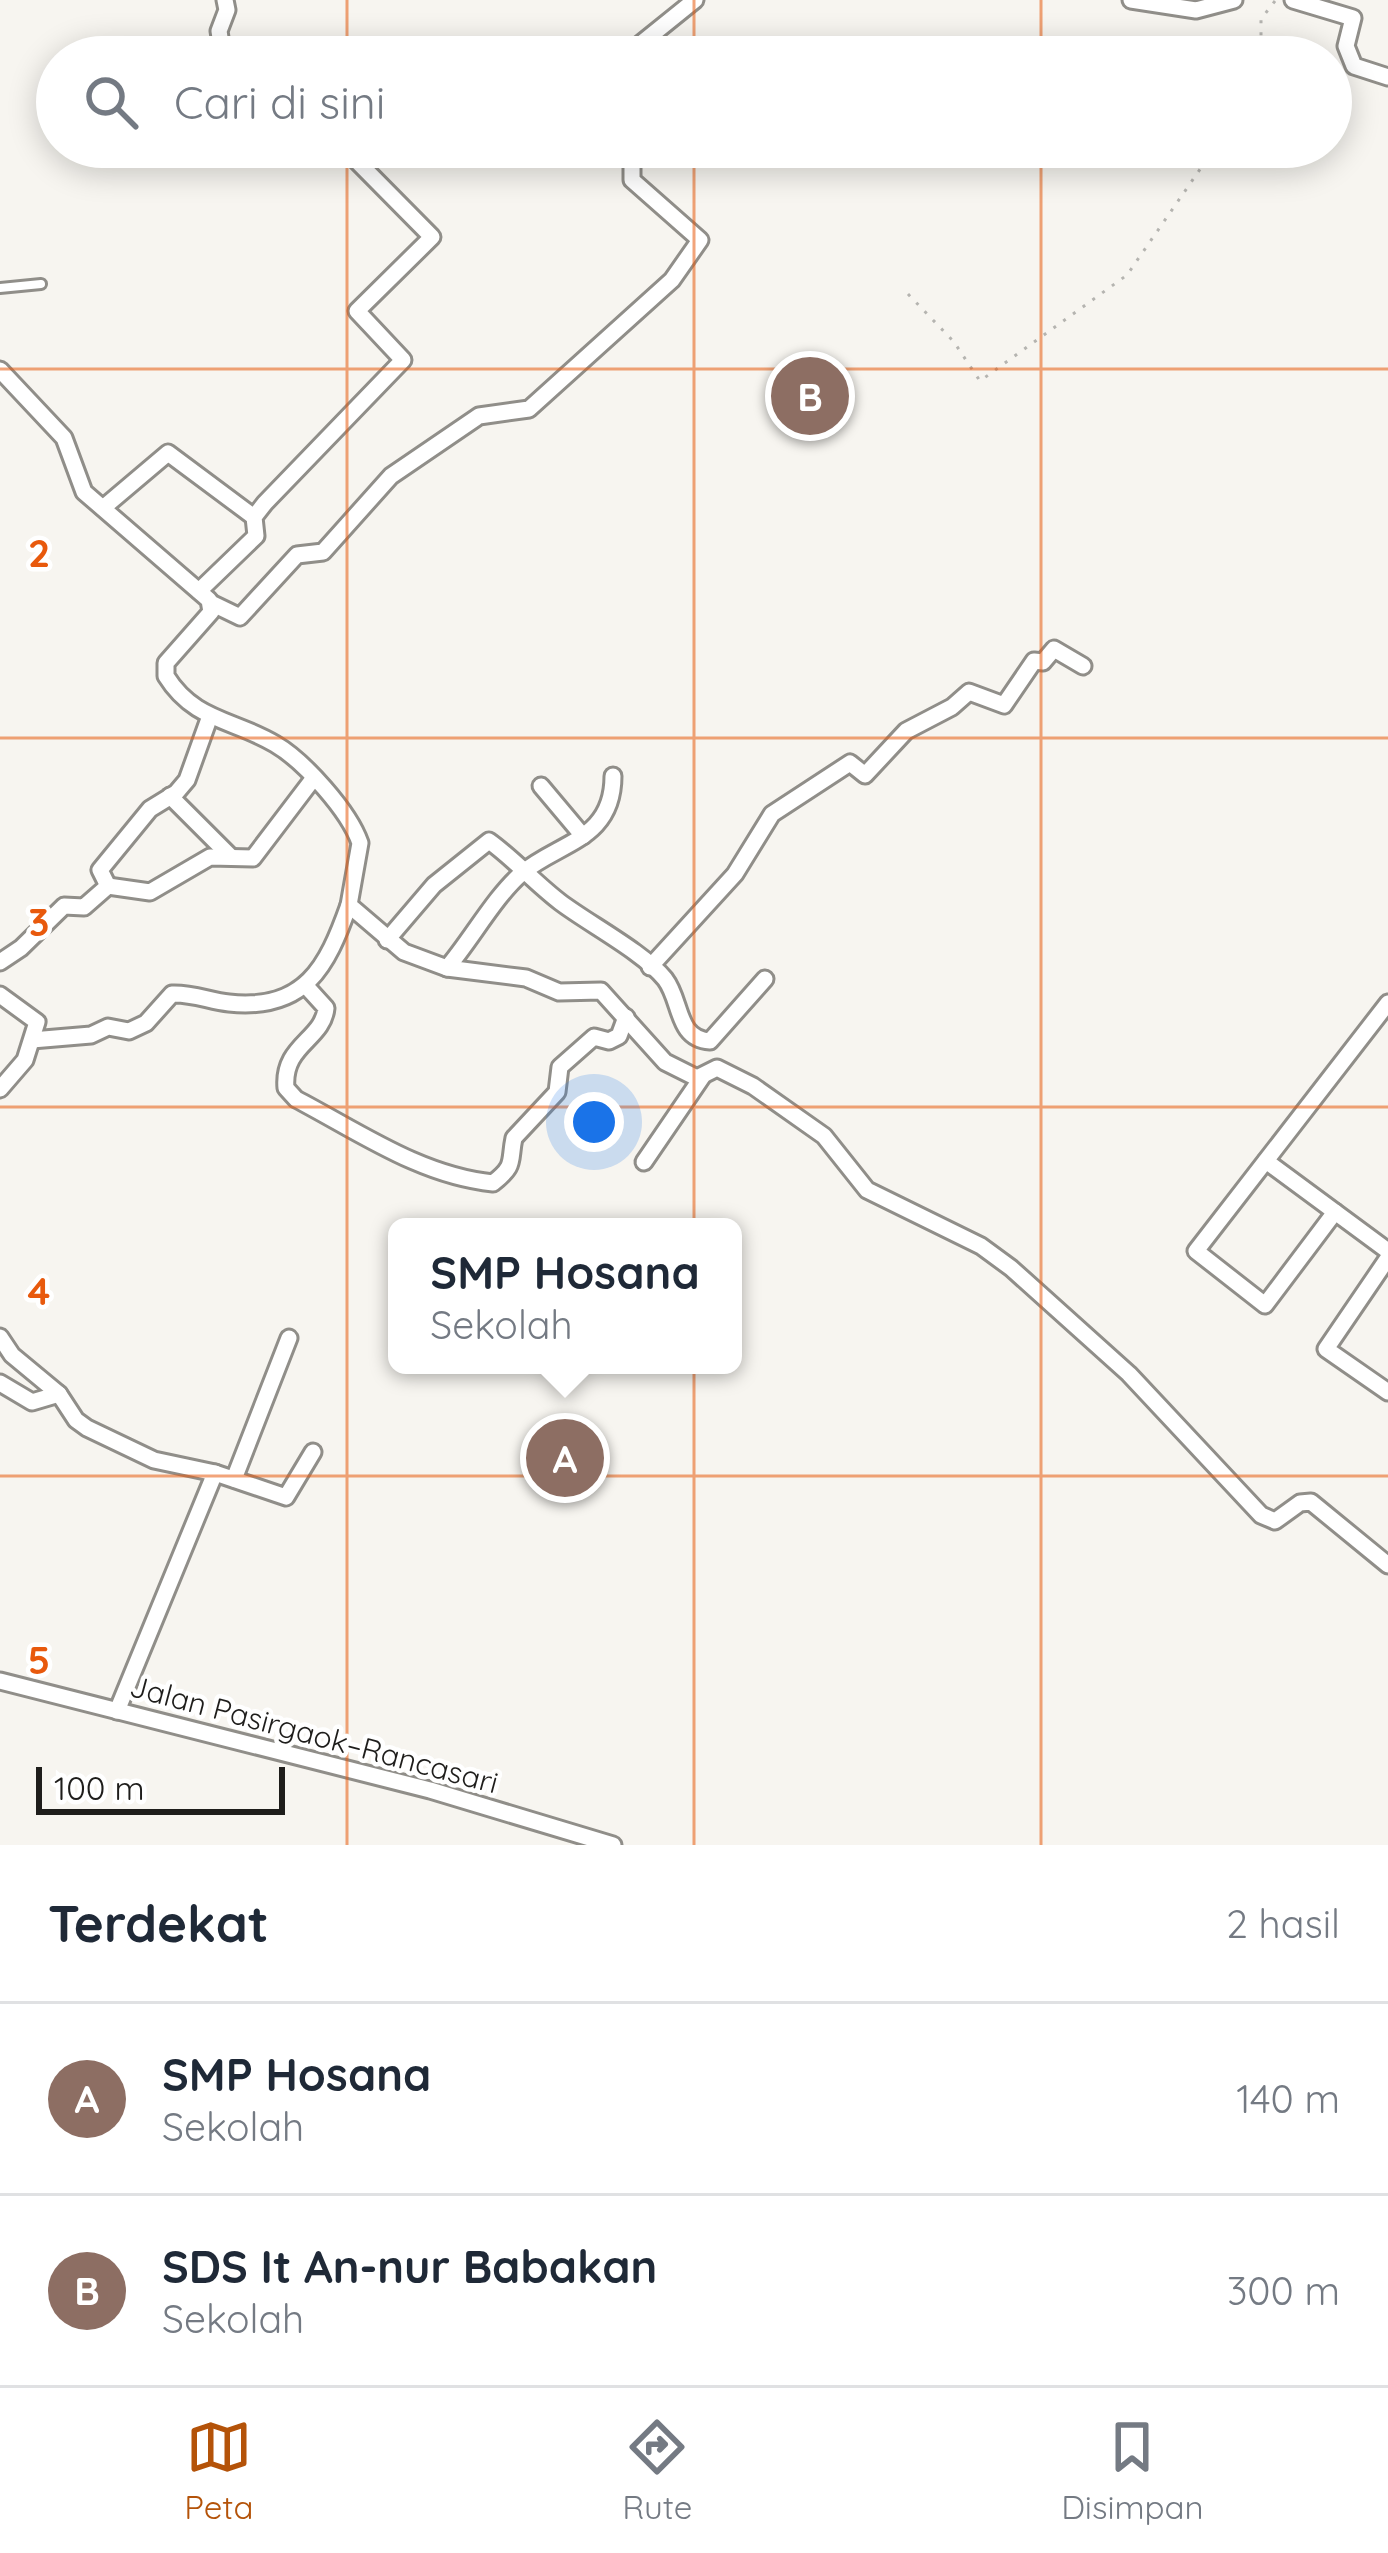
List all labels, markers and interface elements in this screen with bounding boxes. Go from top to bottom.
search box [36,36,1352,168]
icon: search [78,69,144,135]
text: Cari di sini [174,74,385,130]
pin: B [771,351,849,441]
text: 2 [28,528,50,577]
text: 3 [29,897,49,946]
your location [564,1092,624,1152]
popup [388,1218,742,1374]
text: SMP Hosana [430,1244,700,1300]
text: 4 [28,1266,50,1315]
text: Sekolah [430,1300,573,1349]
pin: A [526,1413,604,1503]
text: 5 [28,1635,50,1684]
street label: Jalan Pasirgaok–Rancasari [126,1667,503,1802]
scale bar [36,1761,285,1814]
text: 100 m [54,1767,145,1808]
text: Terdekat [48,1891,269,1955]
text: 2 hasil [1226,1899,1340,1948]
text: SMP Hosana [162,2046,431,2102]
text: A [75,2074,99,2123]
text: 140 m [1236,2074,1340,2123]
text: Sekolah [162,2102,304,2151]
text: SDS It An-nur Babakan [162,2238,657,2294]
text: B [74,2266,100,2315]
text: 300 m [1227,2266,1340,2315]
text: Sekolah [162,2294,304,2343]
tab: Peta [184,2414,254,2527]
tab: Rute [622,2414,692,2527]
tab: Disimpan [1061,2414,1204,2527]

